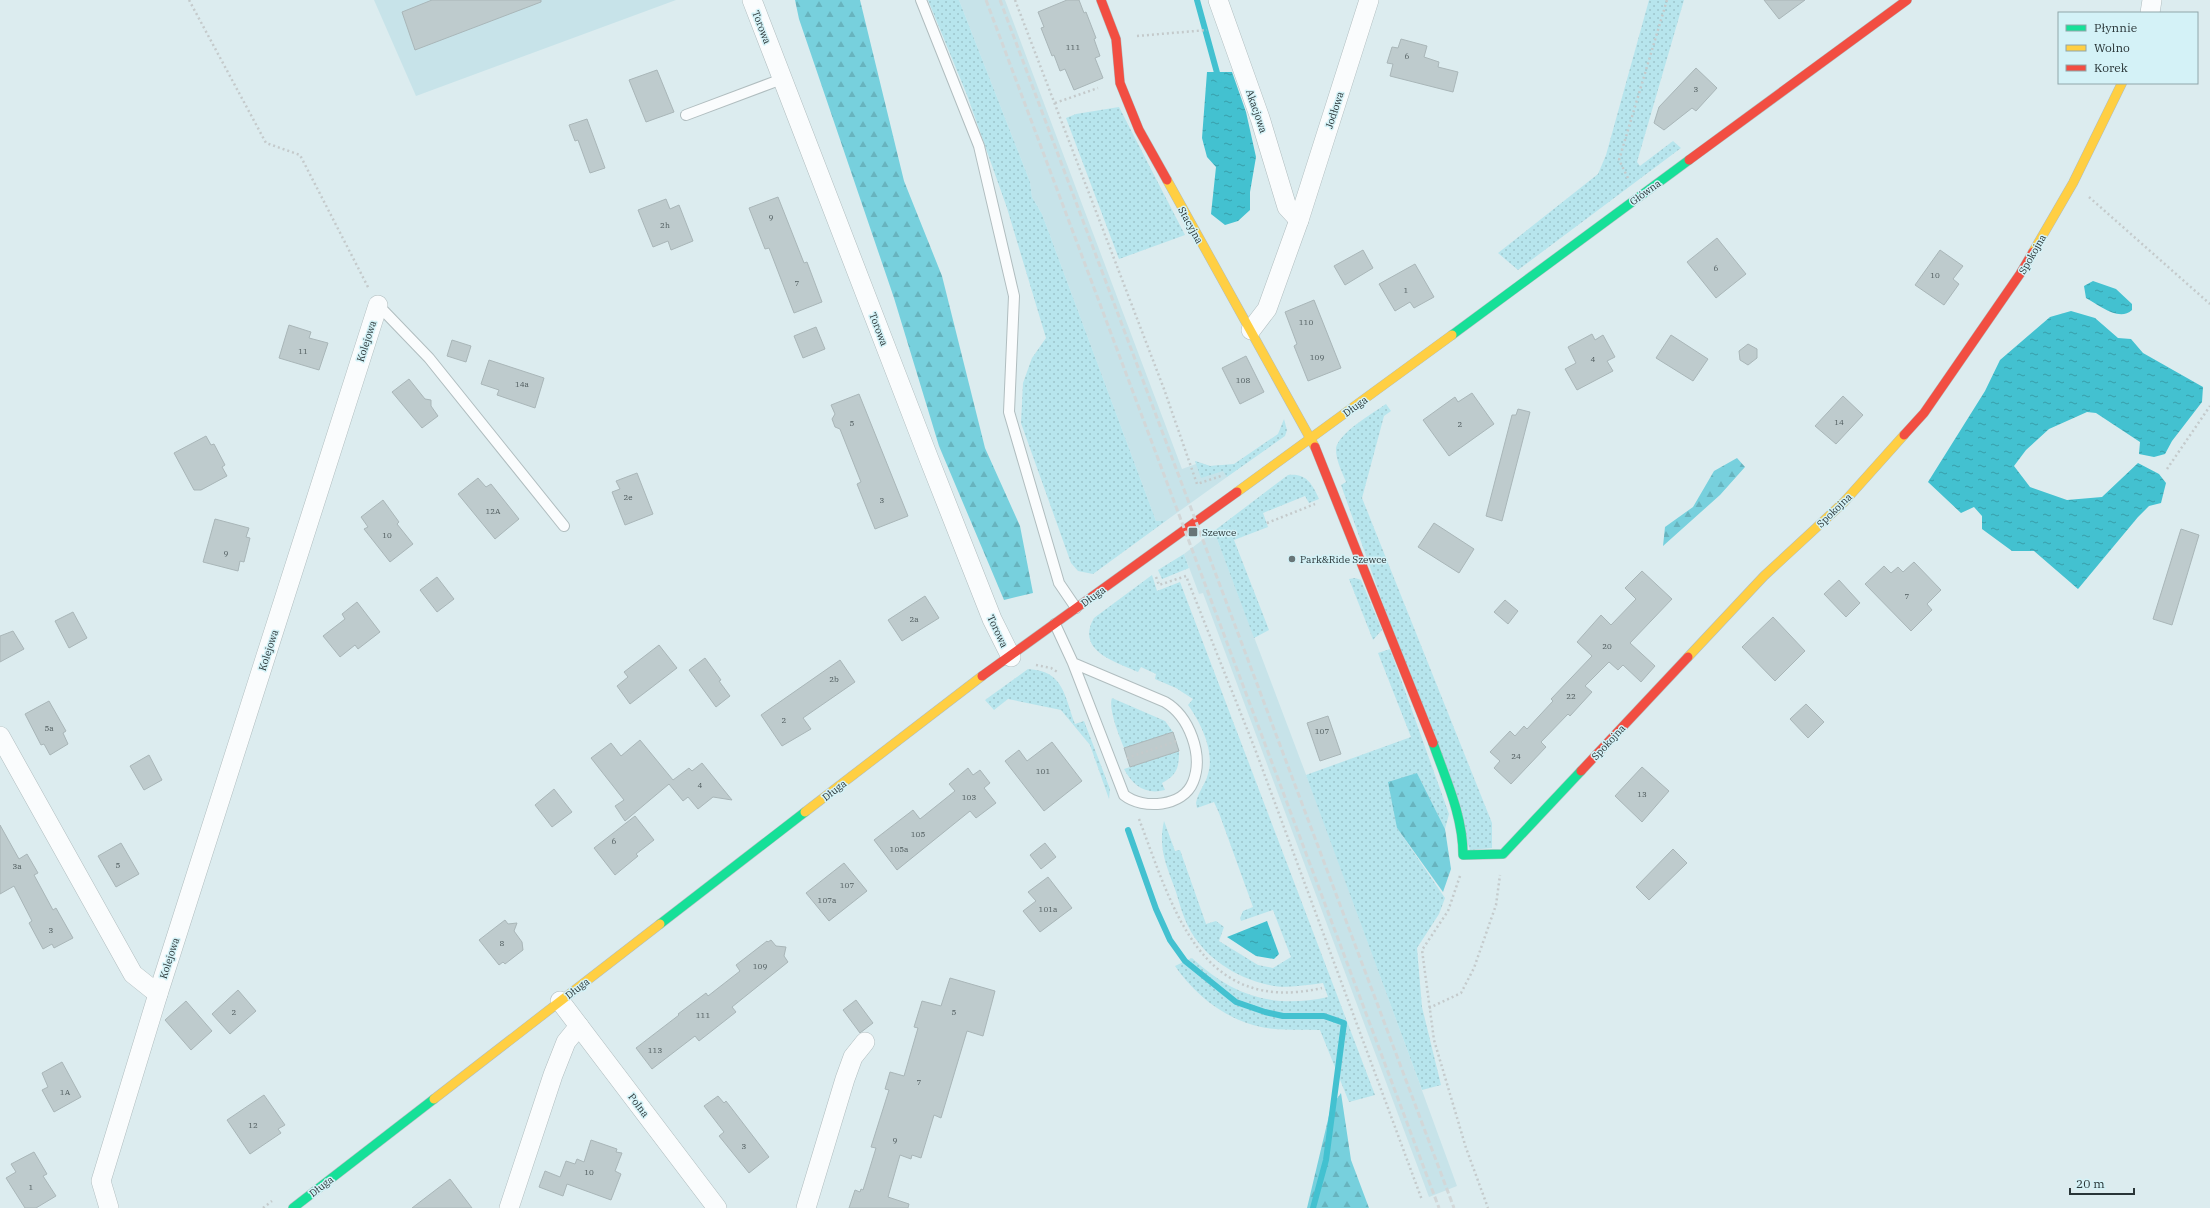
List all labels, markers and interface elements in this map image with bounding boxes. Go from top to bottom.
street label: Torowa [749,9,774,46]
legend [2058,12,2198,84]
text: Płynnie [2094,20,2137,35]
text: Wolno [2094,40,2130,55]
house number: 111 [1066,42,1080,52]
house number: 6 [1405,51,1410,61]
text: Korek [2094,60,2128,75]
house number: 3 [1694,84,1699,94]
street label: Akacjowa [1243,88,1270,135]
street label: Jodłowa [1322,90,1347,130]
street label: Główna [1627,176,1664,208]
street label: Stacyjna [1175,204,1206,246]
house number: 9 [769,212,774,222]
house number: 2h [660,220,670,230]
street label: Spokojna [2016,232,2049,277]
house number: 6 [1714,263,1719,273]
house number: 10 [1930,270,1940,280]
house number: 7 [795,278,800,288]
house number: 1 [1404,285,1409,295]
street label: Torowa [866,311,891,348]
house number: 110 [1299,317,1313,327]
street label: Kolejowa [354,318,379,363]
house number: 11 [298,346,308,356]
house number: 109 [1310,352,1324,362]
house number: 4 [1591,354,1596,364]
house number: 108 [1236,375,1250,385]
house number: 14a [515,379,530,389]
street label: Długa [1340,393,1371,420]
house number: 14 [1834,417,1844,427]
house number: 5 [850,418,855,428]
house number: 2 [1458,419,1463,429]
street label: Spokojna [1814,490,1855,530]
house number: 2e [623,492,633,502]
house number: 3 [880,495,885,505]
house number: 12A [485,506,501,516]
marker: Szewce [1187,526,1199,538]
place label: Szewce [1202,526,1236,539]
house number: 10 [382,530,392,540]
house number: 9 [224,548,229,558]
place label: Park&Ride Szewce [1300,553,1387,566]
marker: Park&Ride Szewce [1287,554,1297,564]
street label: Długa [1078,583,1109,610]
house number: 7 [1905,591,1910,601]
street label: Torowa [984,613,1011,650]
house number: 2a [909,614,919,624]
street label: Kolejowa [256,627,281,672]
house number: 20 [1602,641,1612,651]
house number: 2b [829,674,839,684]
house number: 22 [1566,691,1576,701]
house number: 2 [782,715,787,725]
street label: Spokojna [1589,721,1628,763]
house number: 5a [44,723,54,733]
house number: 107 [1315,726,1329,736]
house number: 24 [1511,751,1521,761]
house number: 101 [1036,766,1050,776]
street label: Długa [820,777,849,804]
house number: 4 [698,780,703,790]
house number: 13 [1637,789,1647,799]
house number: 103 [962,792,976,802]
house number: 105 [911,829,925,839]
house number: 6 [612,836,617,846]
house number: 105a [890,844,909,854]
house number: 5 [116,860,121,870]
house number: 3a [12,861,22,871]
house number: 107 [840,880,854,890]
house number: 107a [818,895,837,905]
house number: 101a [1039,904,1058,914]
house number: 3 [49,925,54,935]
street label: Kolejowa [157,935,182,980]
house number: 8 [500,938,505,948]
house number: 109 [753,961,767,971]
street label: Długa [563,975,592,1002]
house number: 2 [232,1007,237,1017]
house number: 5 [952,1007,957,1017]
house number: 111 [696,1010,710,1020]
house number: 113 [648,1045,662,1055]
house number: 7 [917,1077,922,1087]
house number: 1A [60,1087,71,1097]
street label: Polna [625,1091,652,1120]
house number: 12 [248,1120,258,1130]
house number: 9 [893,1135,898,1145]
house number: 3 [742,1141,747,1151]
house number: 10 [584,1167,594,1177]
scale bar [2070,1170,2134,1196]
street label: Długa [307,1173,336,1200]
text: 20 m [2076,1176,2105,1191]
house number: 1 [29,1182,34,1192]

